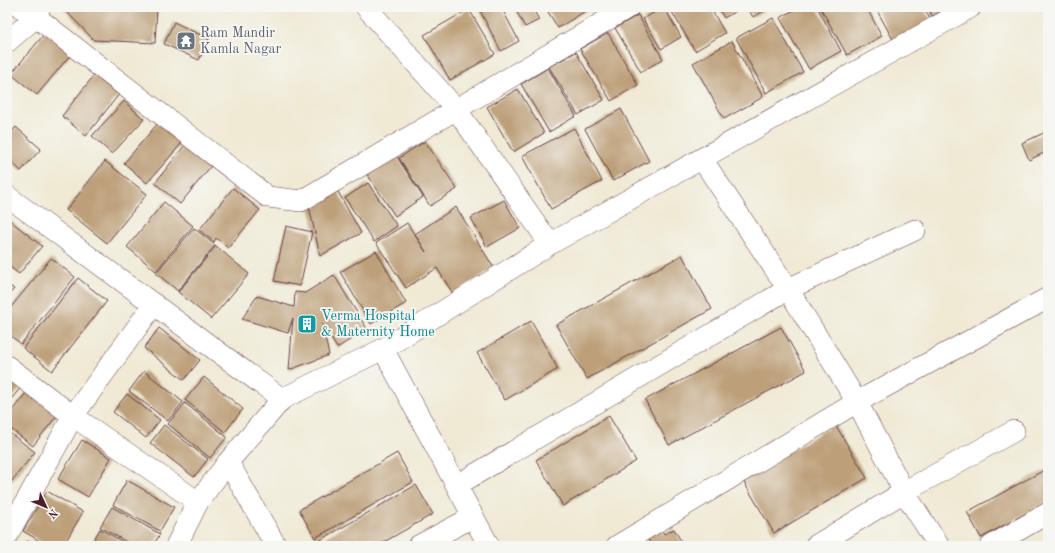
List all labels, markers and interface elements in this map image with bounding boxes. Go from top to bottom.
place label: Ram Mandir Kamla Nagar [200,26,281,56]
temple icon: Ram Mandir Kamla Nagar [175,30,197,52]
place label: Verma Hospital & Maternity Home [321,309,435,339]
building icon: Verma Hospital & Maternity Home [296,313,318,335]
north arrow [26,487,66,527]
text: N [45,506,59,520]

